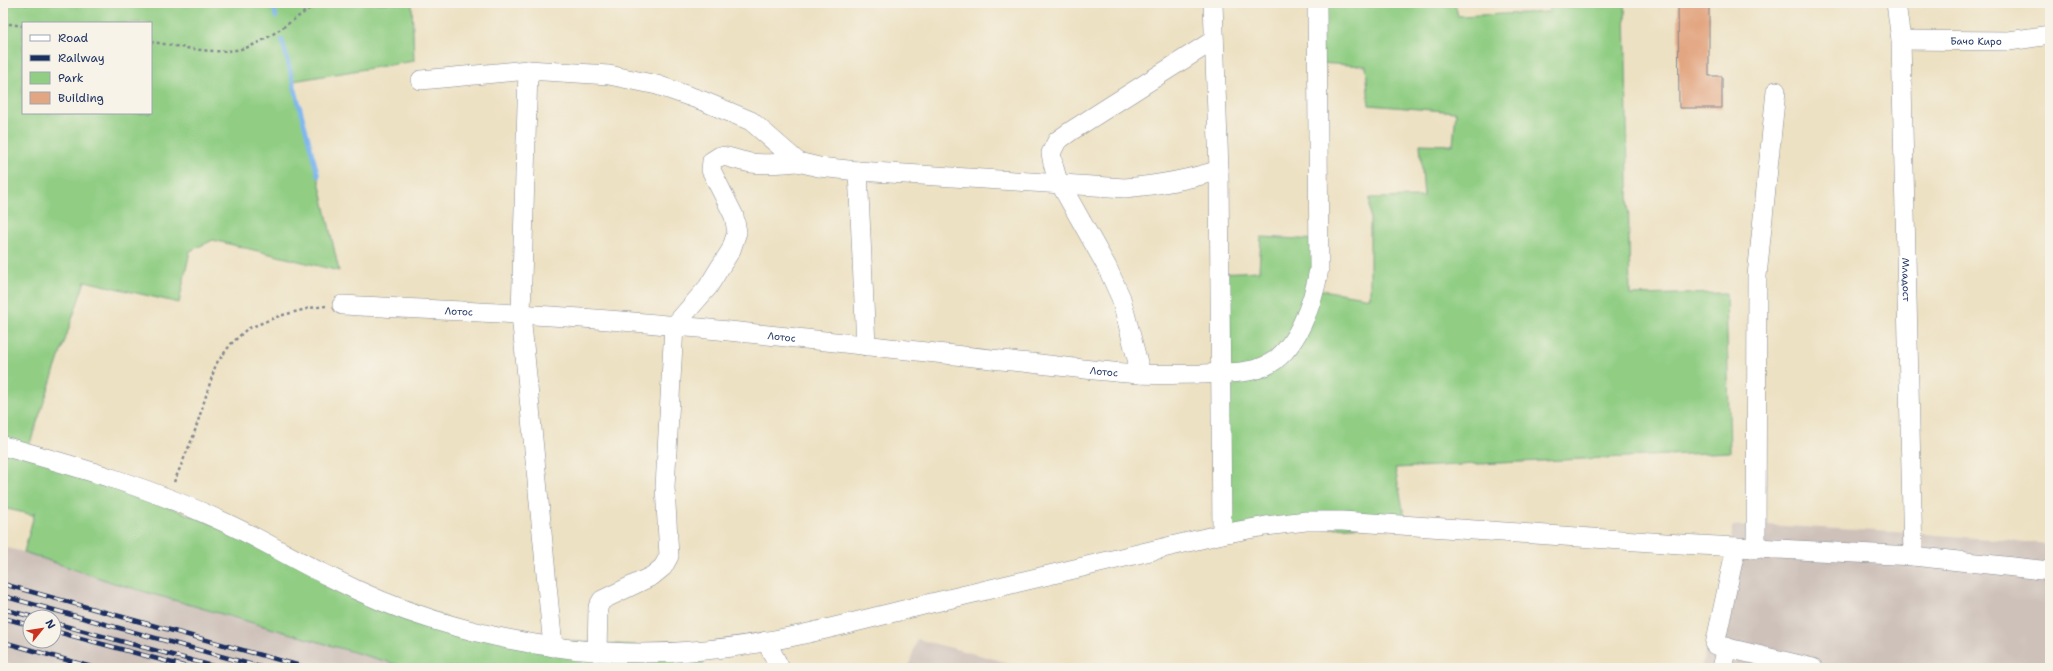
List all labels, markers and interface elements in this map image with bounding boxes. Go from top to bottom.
legend [22,22,152,114]
text: Road [58,30,89,46]
street label: Бачо Киро [1950,34,2002,48]
text: Railway [58,50,105,66]
text: Park [58,70,84,86]
text: Building [58,90,104,106]
street label: Младост [1899,258,1913,303]
street label: Лотос [444,304,473,319]
street label: Лотос [767,329,796,345]
street label: Лотос [1089,364,1119,379]
north arrow [22,609,62,649]
text: N [42,617,59,632]

